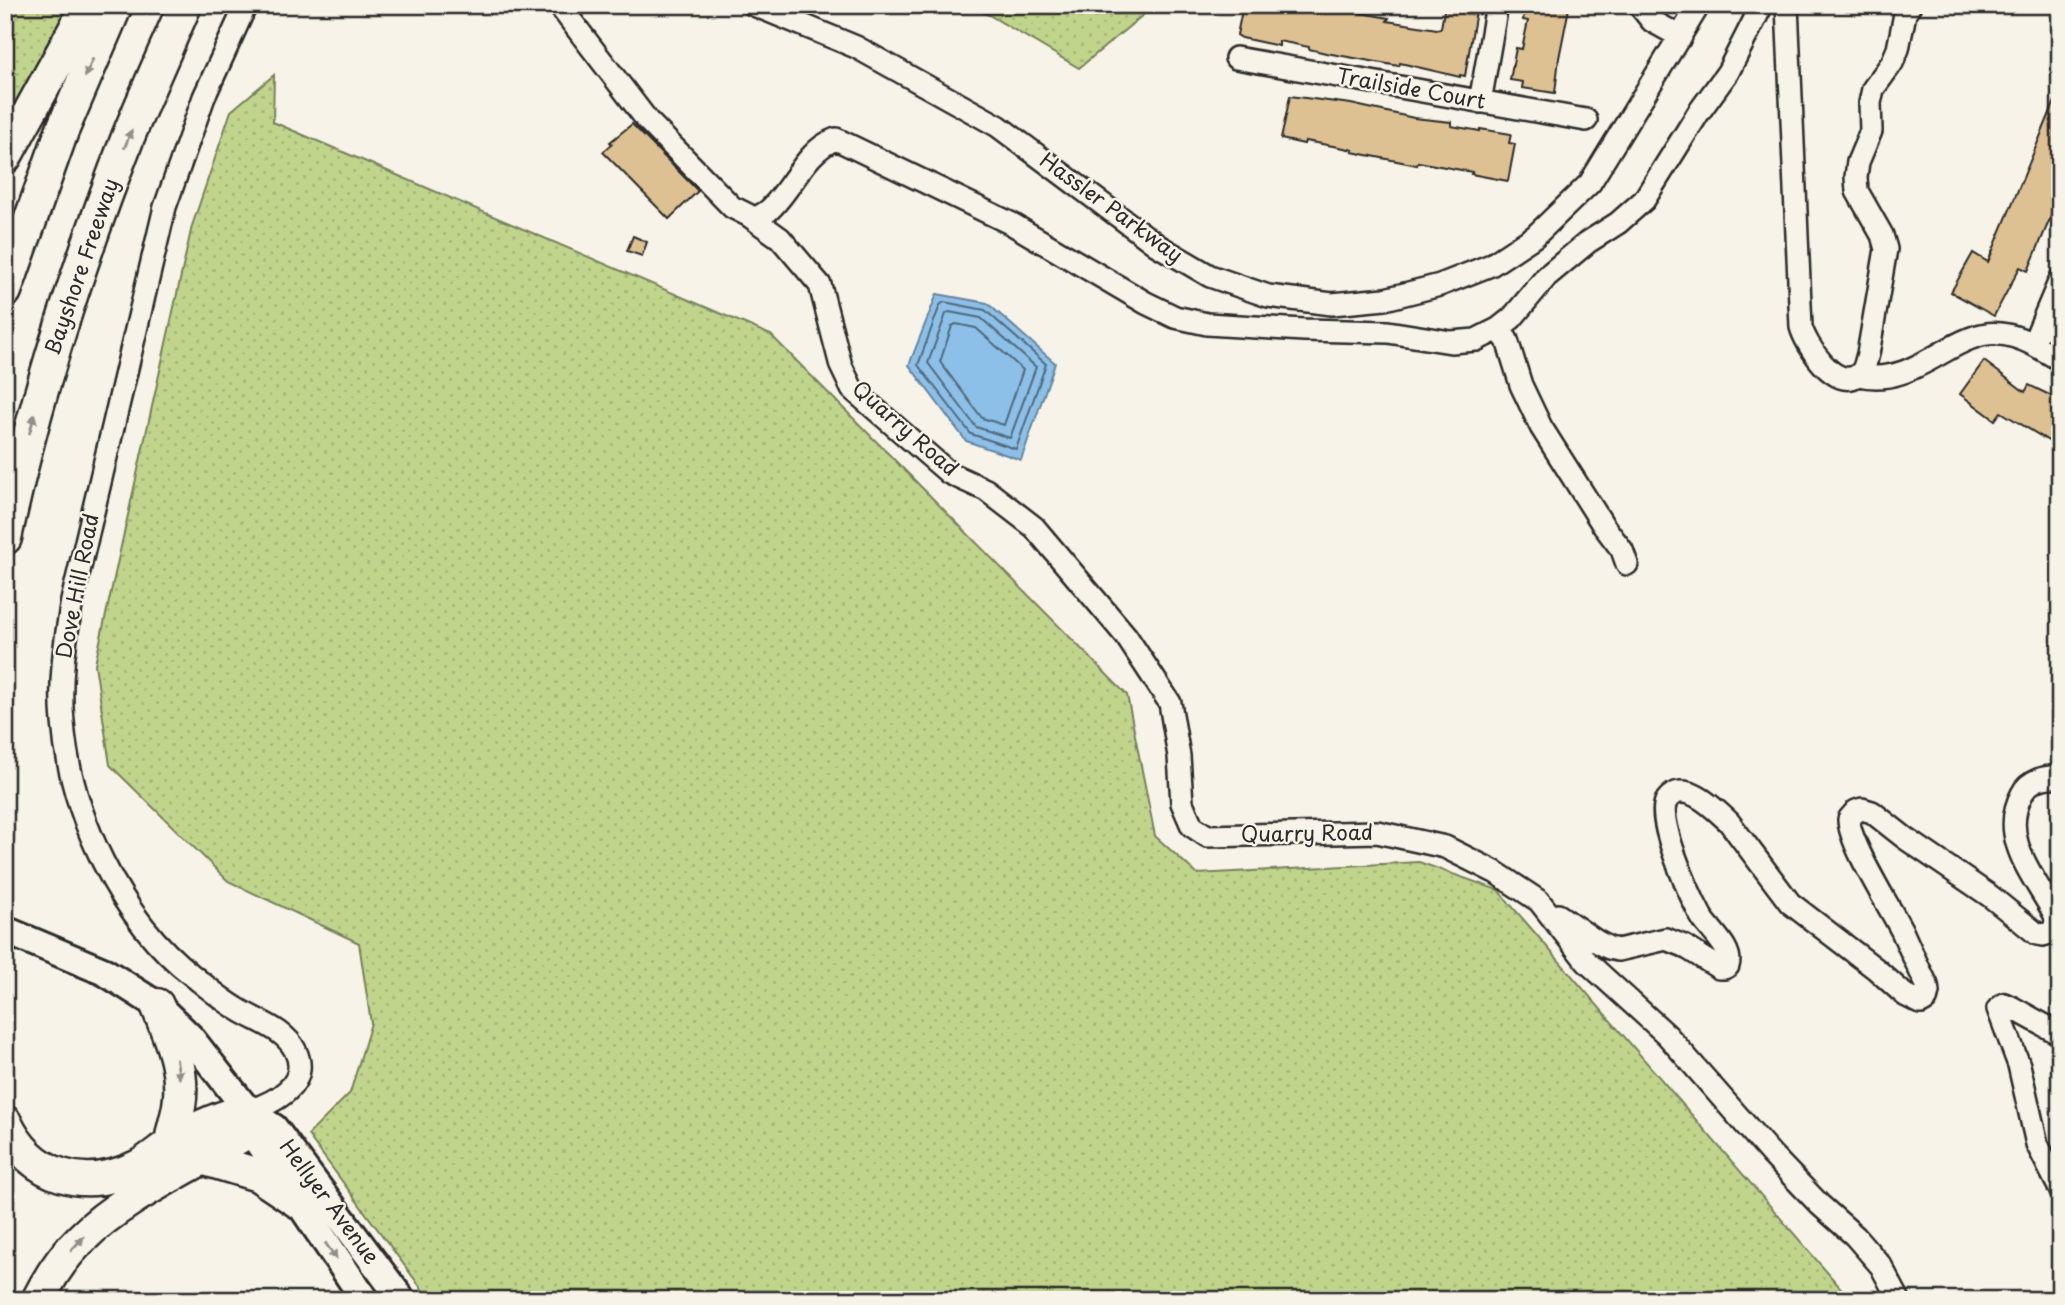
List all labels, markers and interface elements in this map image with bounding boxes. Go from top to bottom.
one-way arrow [83,58,95,78]
street label: Trailside Court [1335,58,1488,116]
one-way arrow [122,128,133,149]
street label: Hassler Parkway [1034,143,1190,269]
street label: Bayshore Freeway [35,174,125,359]
street label: Quarry Road [846,372,967,483]
one-way arrow [27,413,38,435]
street label: Dove Hill Road [46,510,106,661]
street label: Quarry Road [1241,815,1373,849]
one-way arrow [173,1058,184,1080]
street label: Hellyer Avenue [273,1132,388,1270]
one-way arrow [68,1236,84,1253]
one-way arrow [324,1241,337,1260]

